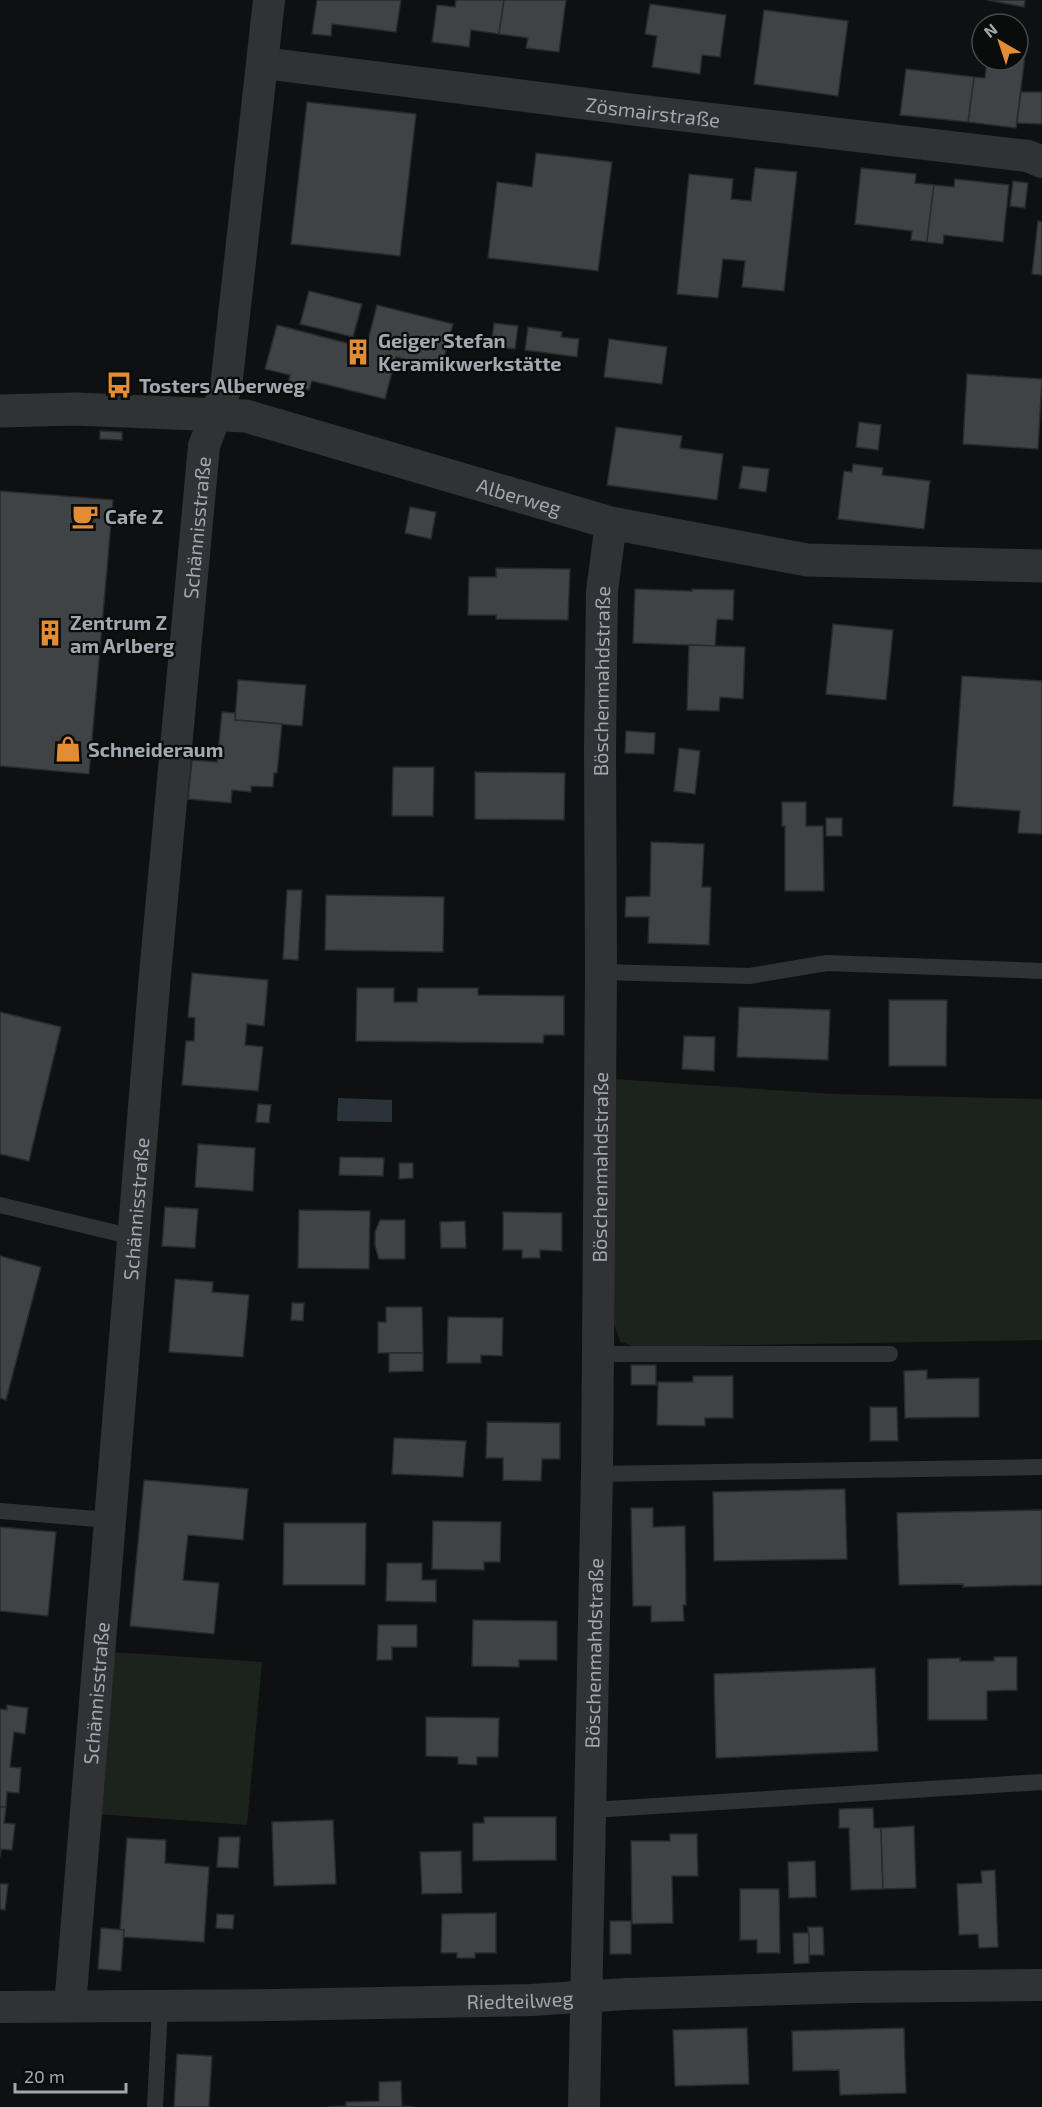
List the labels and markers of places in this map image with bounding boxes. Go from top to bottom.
place label: Geiger Stefan Keramikwerkstätte [378,328,562,375]
building icon: Geiger Stefan Keramikwerkstätte [343,337,373,367]
bus stop icon: Tosters Alberweg [104,370,134,400]
place label: Tosters Alberweg [139,373,305,397]
cafe icon: Cafe Z [70,501,100,531]
place label: Cafe Z [105,504,163,528]
place label: Zentrum Z am Arlberg [70,610,175,657]
building icon: Zentrum Z am Arlberg [35,618,65,648]
shop icon: Schneideraum [53,734,83,764]
place label: Schneideraum [88,737,223,761]

